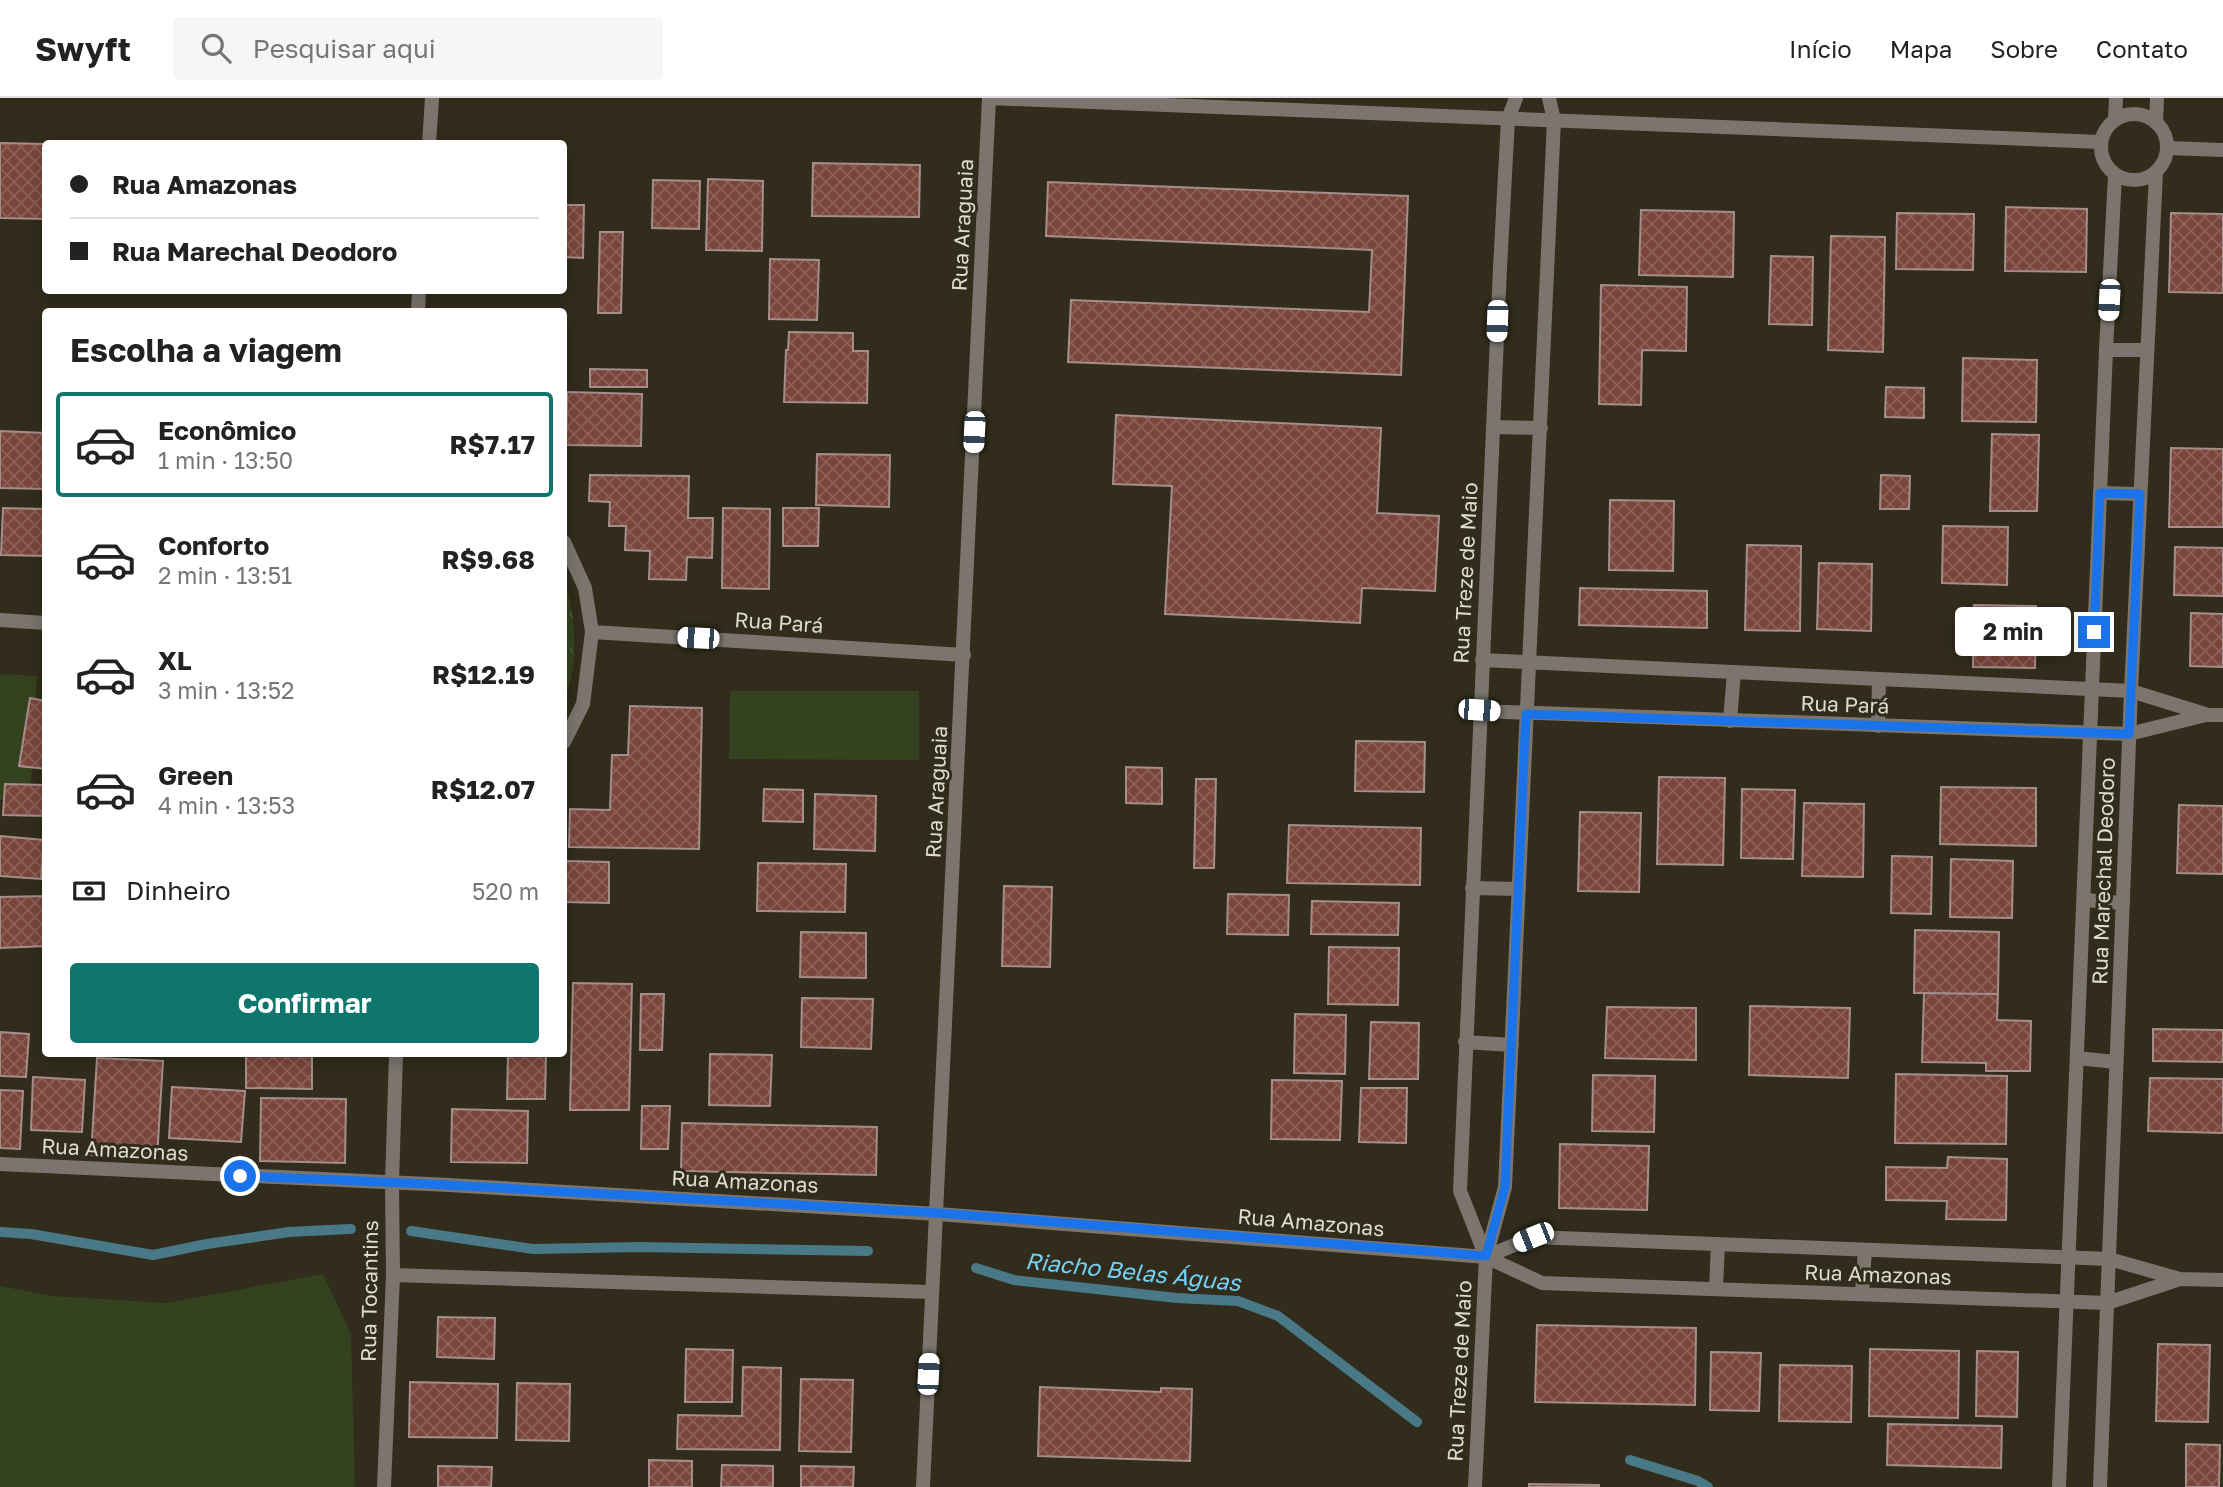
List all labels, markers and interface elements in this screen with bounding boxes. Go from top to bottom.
search box [173,17,663,80]
text: Swyft [35,29,131,68]
icon: search [197,29,235,67]
text: Pesquisar aqui [253,33,436,64]
text: Início [1789,34,1852,63]
text: Mapa [1890,34,1952,63]
text: Sobre [1990,34,2058,63]
text: Contato [2096,34,2188,63]
street label: Rua Araguaia [946,158,978,292]
text: Rua Amazonas [112,169,297,200]
text: Rua Marechal Deodoro [112,236,397,267]
car [2098,278,2121,322]
car [1486,300,1509,342]
text: Escolha a viagem [70,331,342,369]
car [963,410,986,454]
icon: car [74,413,137,476]
text: Econômico [158,415,296,446]
text: R$7.17 [449,429,535,460]
text: 1 min · 13:50 [158,446,293,474]
street label: Rua Treze de Maio [1447,482,1483,664]
icon: car [74,528,137,591]
text: Conforto [158,530,269,561]
text: R$9.68 [442,544,535,575]
text: 2 min · 13:51 [158,561,292,589]
street label: Rua Pará [734,606,824,638]
callout: 2 min [1954,608,2070,656]
route end [2078,616,2110,648]
text: 2 min [1983,617,2043,645]
car [677,626,720,650]
icon: car [74,643,137,706]
text: XL [158,645,192,676]
text: R$12.19 [432,659,535,690]
text: 3 min · 13:52 [158,676,294,704]
street label: Rua Pará [1800,689,1890,719]
car [1458,698,1501,722]
street label: Rua Araguaia [920,725,952,859]
street label: Rua Marechal Deodoro [2086,757,2120,985]
icon: car [74,758,137,821]
text: Green [158,760,233,791]
text: R$12.07 [431,774,535,805]
text: 4 min · 13:53 [158,791,295,819]
icon: cash [70,872,108,910]
text: Dinheiro [126,875,231,906]
text: 520 m [472,877,539,905]
button: Confirmar [70,963,539,1043]
street label: Rua Amazonas [41,1132,189,1166]
route start [224,1160,256,1192]
street label: Rua Amazonas [671,1164,819,1198]
street label: Rua Amazonas [1236,1203,1386,1241]
car [1510,1219,1557,1255]
street label: Rua Tocantins [355,1220,383,1362]
water label: Riacho Belas Águas [1024,1246,1243,1296]
street label: Rua Amazonas [1804,1258,1952,1290]
street label: Rua Treze de Maio [1441,1280,1477,1462]
car [917,1352,940,1396]

